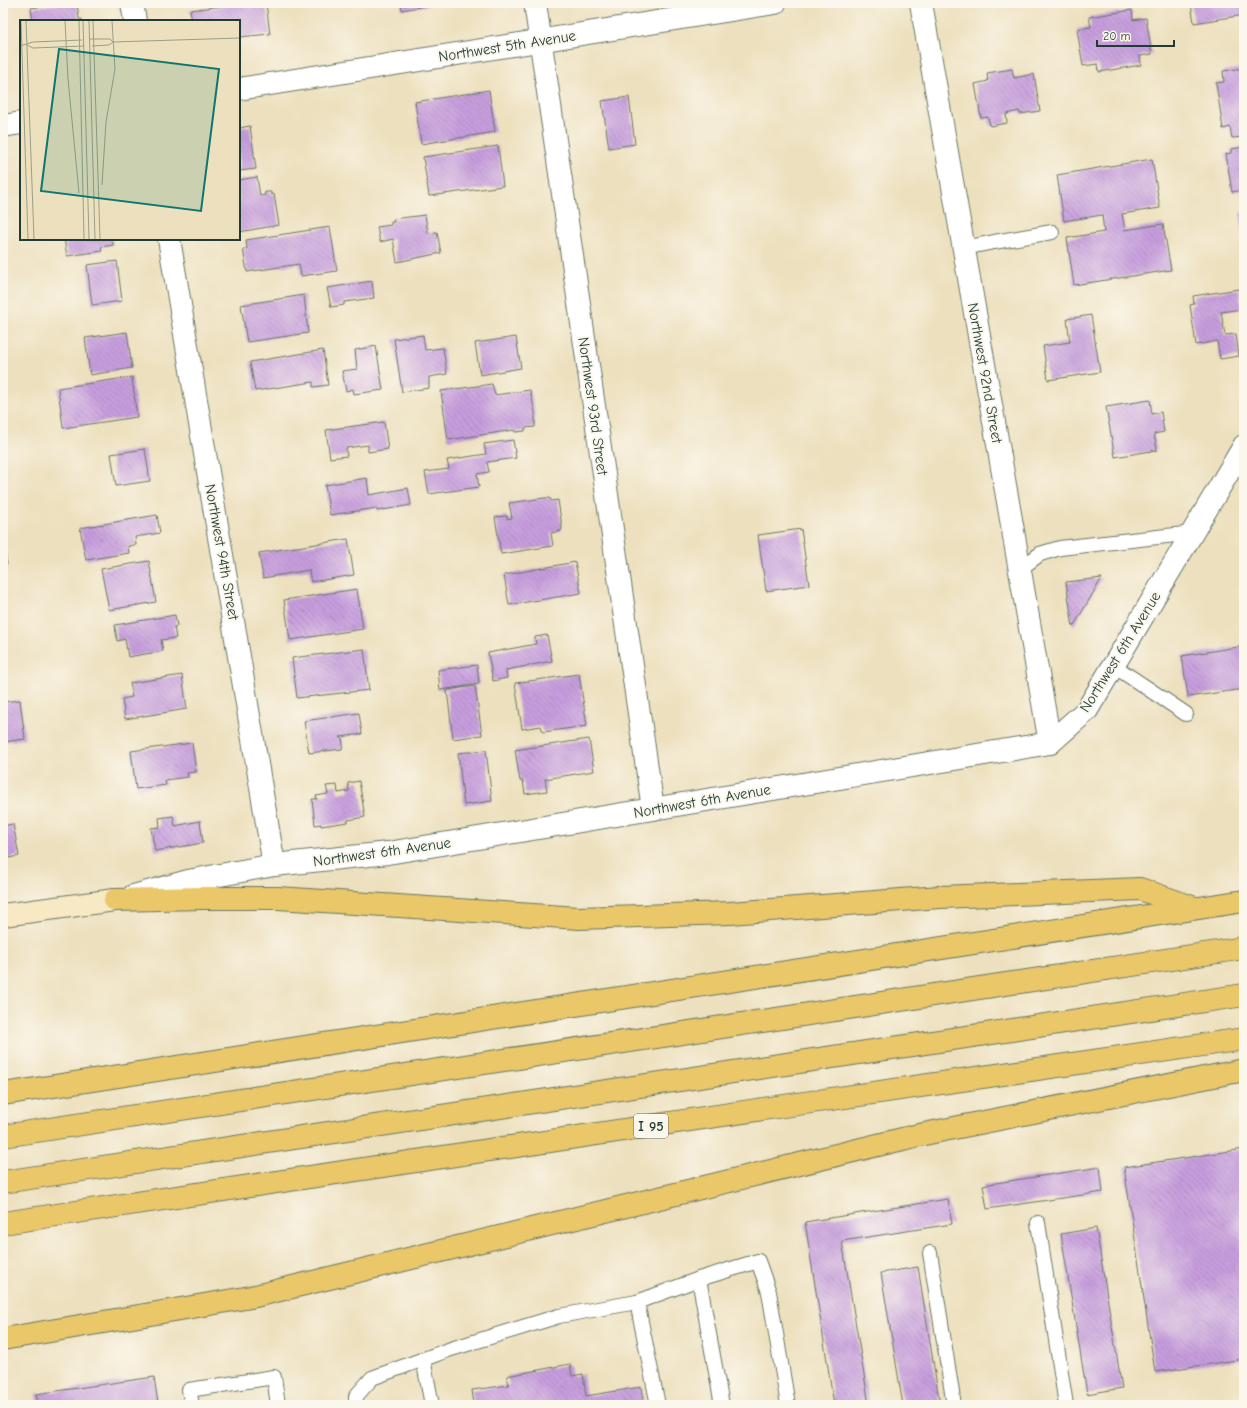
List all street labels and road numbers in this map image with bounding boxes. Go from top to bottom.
street label: Northwest 5th Avenue [437,26,578,66]
street label: Northwest 92nd Street [964,301,1006,445]
street label: Northwest 93rd Street [574,336,612,477]
street label: Northwest 94th Street [201,482,243,622]
street label: Northwest 6th Avenue [1076,588,1165,716]
street label: Northwest 6th Avenue [632,780,772,822]
street label: Northwest 6th Avenue [312,833,453,871]
road number: I 95 [634,1114,668,1138]

